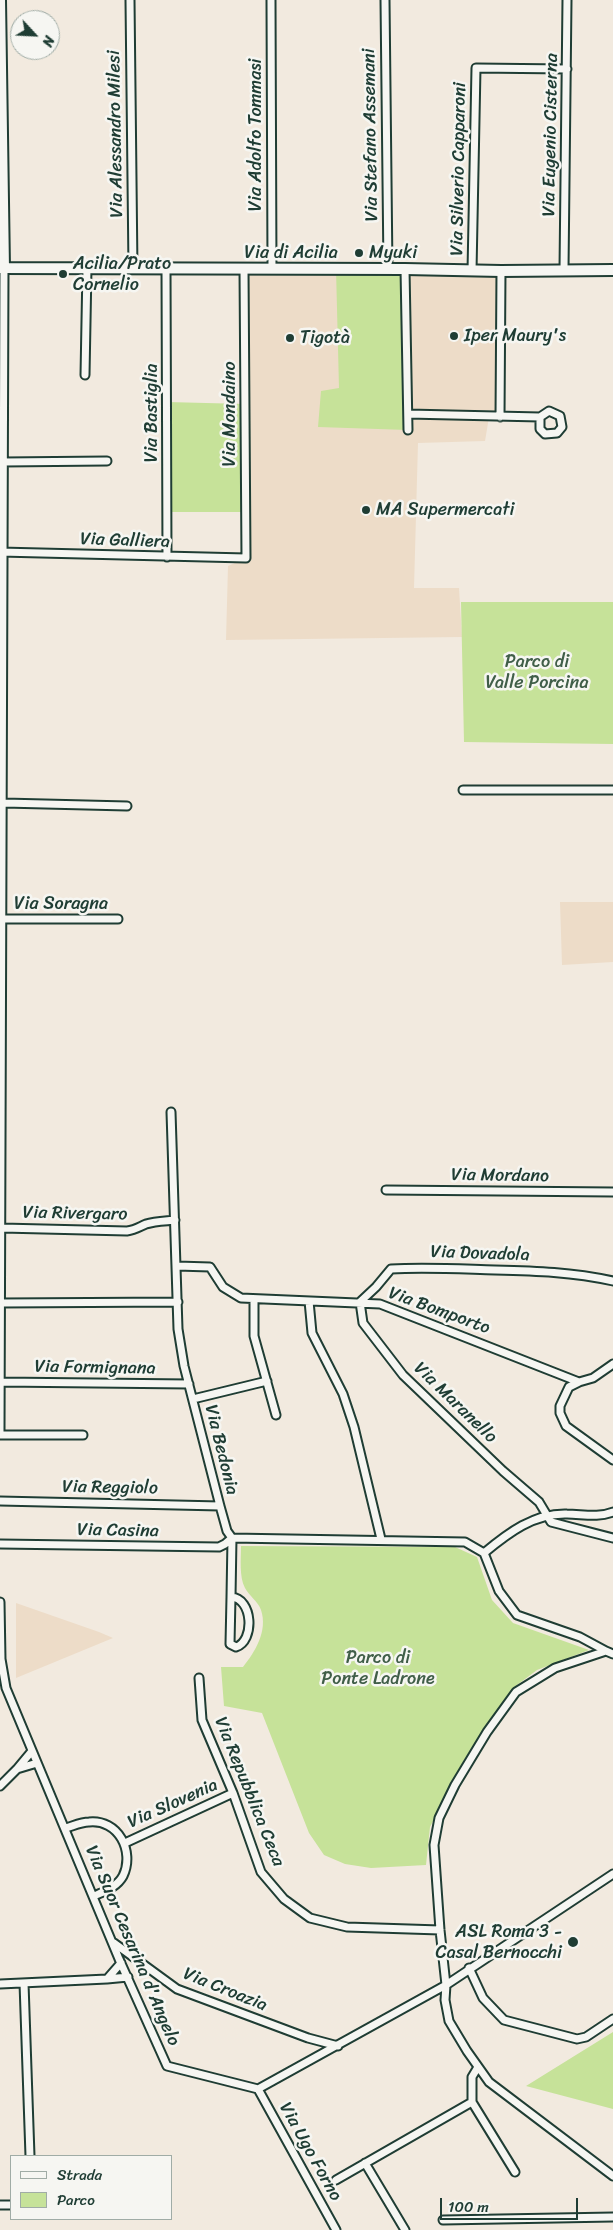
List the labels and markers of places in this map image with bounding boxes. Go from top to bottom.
place label: Myuki [369,242,417,264]
marker: Myuki [353,247,365,259]
place label: Acilia/Prato Cornelio [73,253,171,296]
marker: Acilia/Prato Cornelio [57,268,69,280]
place label: Iper Maury's [464,325,566,347]
place label: Tigotà [300,327,350,349]
marker: Iper Maury's [448,330,460,342]
marker: Tigotà [284,332,296,344]
place label: MA Supermercati [376,499,514,521]
marker: MA Supermercati [360,504,372,516]
place label: ASL Roma 3 - Casal Bernocchi [435,1921,562,1964]
marker: ASL Roma 3 - Casal Bernocchi [566,1935,580,1949]

